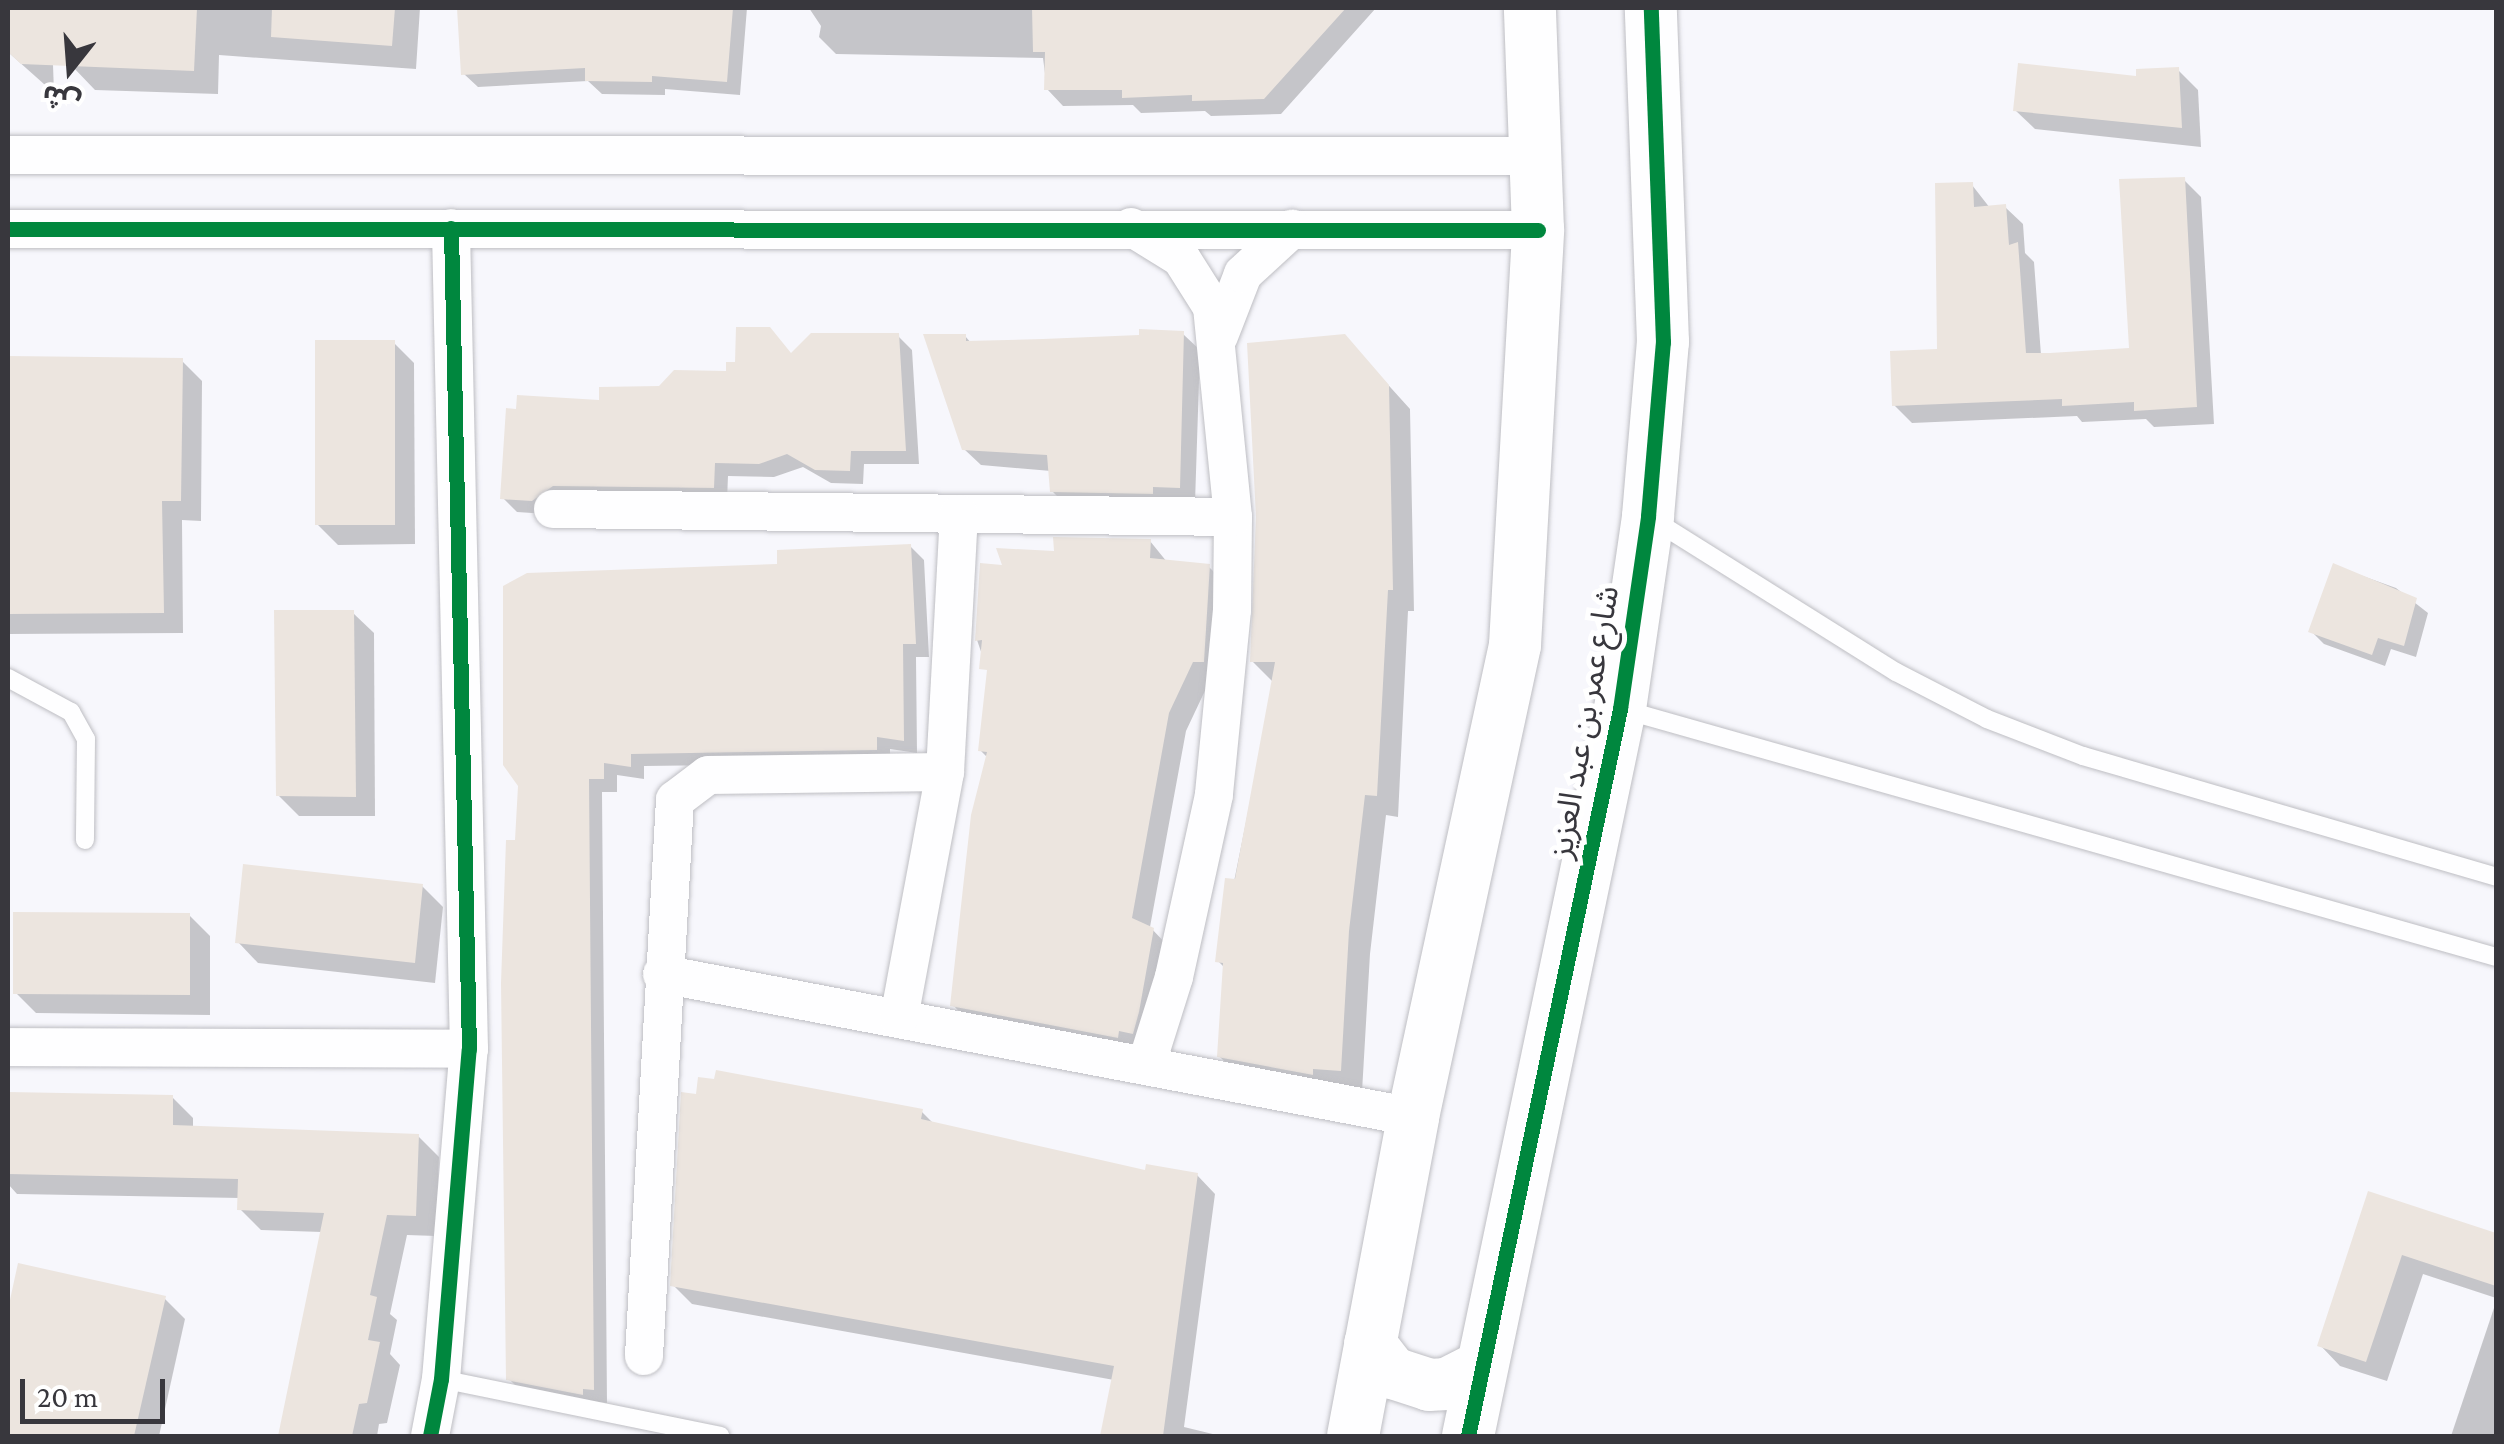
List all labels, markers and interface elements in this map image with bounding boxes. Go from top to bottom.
north arrow [20,20,120,120]
text: ش [38,79,84,120]
street label: شارع عمر بن عبد العزيز [1541,583,1627,861]
scale bar [25,1359,170,1421]
text: 20 m [37,1380,98,1413]

